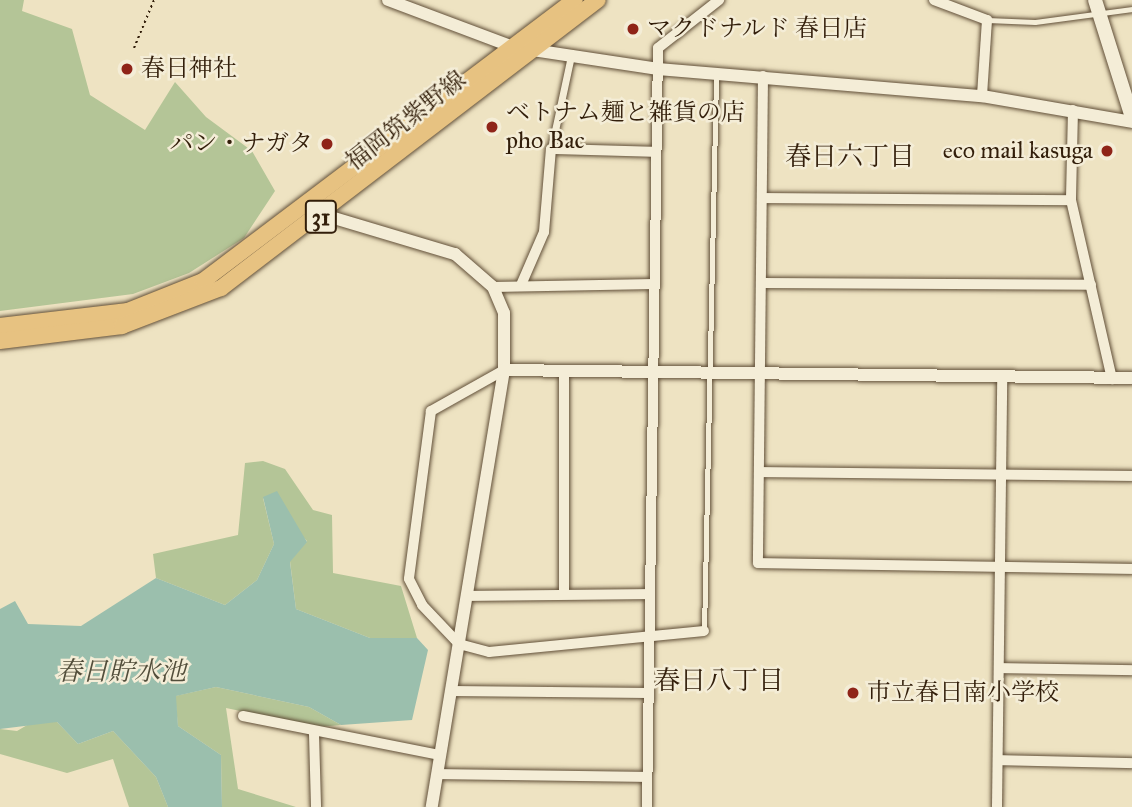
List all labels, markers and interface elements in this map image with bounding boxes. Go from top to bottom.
place label: マクドナルド 春日店 [647,15,868,43]
marker: マクドナルド 春日店 [625,21,641,37]
place label: 春日神社 [141,55,237,83]
marker: 春日神社 [119,61,135,77]
street label: 福岡筑紫野線 [340,65,472,177]
place label: ベトナム麺と雑貨の店 pho Bac [506,99,746,155]
marker: ベトナム麺と雑貨の店 pho Bac [484,119,500,135]
place label: パン・ナガタ [169,130,313,158]
marker: パン・ナガタ [319,136,335,152]
place label: eco mail kasuga [943,137,1093,165]
district label: 春日六丁目 [785,141,915,173]
marker: eco mail kasuga [1099,143,1115,159]
road number: 31 [304,198,338,236]
water label: 春日貯水池 [56,656,186,688]
district label: 春日八丁目 [654,665,784,697]
place label: 市立春日南小学校 [867,679,1059,707]
marker: 市立春日南小学校 [845,685,861,701]

